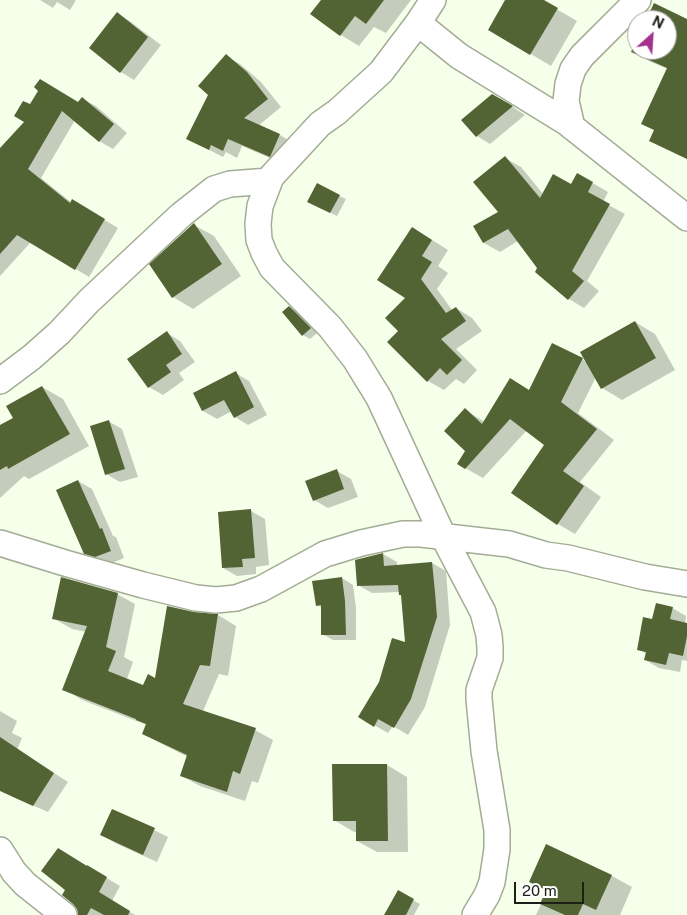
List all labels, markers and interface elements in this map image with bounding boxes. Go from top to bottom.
north arrow [627,10,677,60]
text: N [650,13,667,32]
scale bar [517,872,587,904]
text: 20 m [522,882,557,899]

